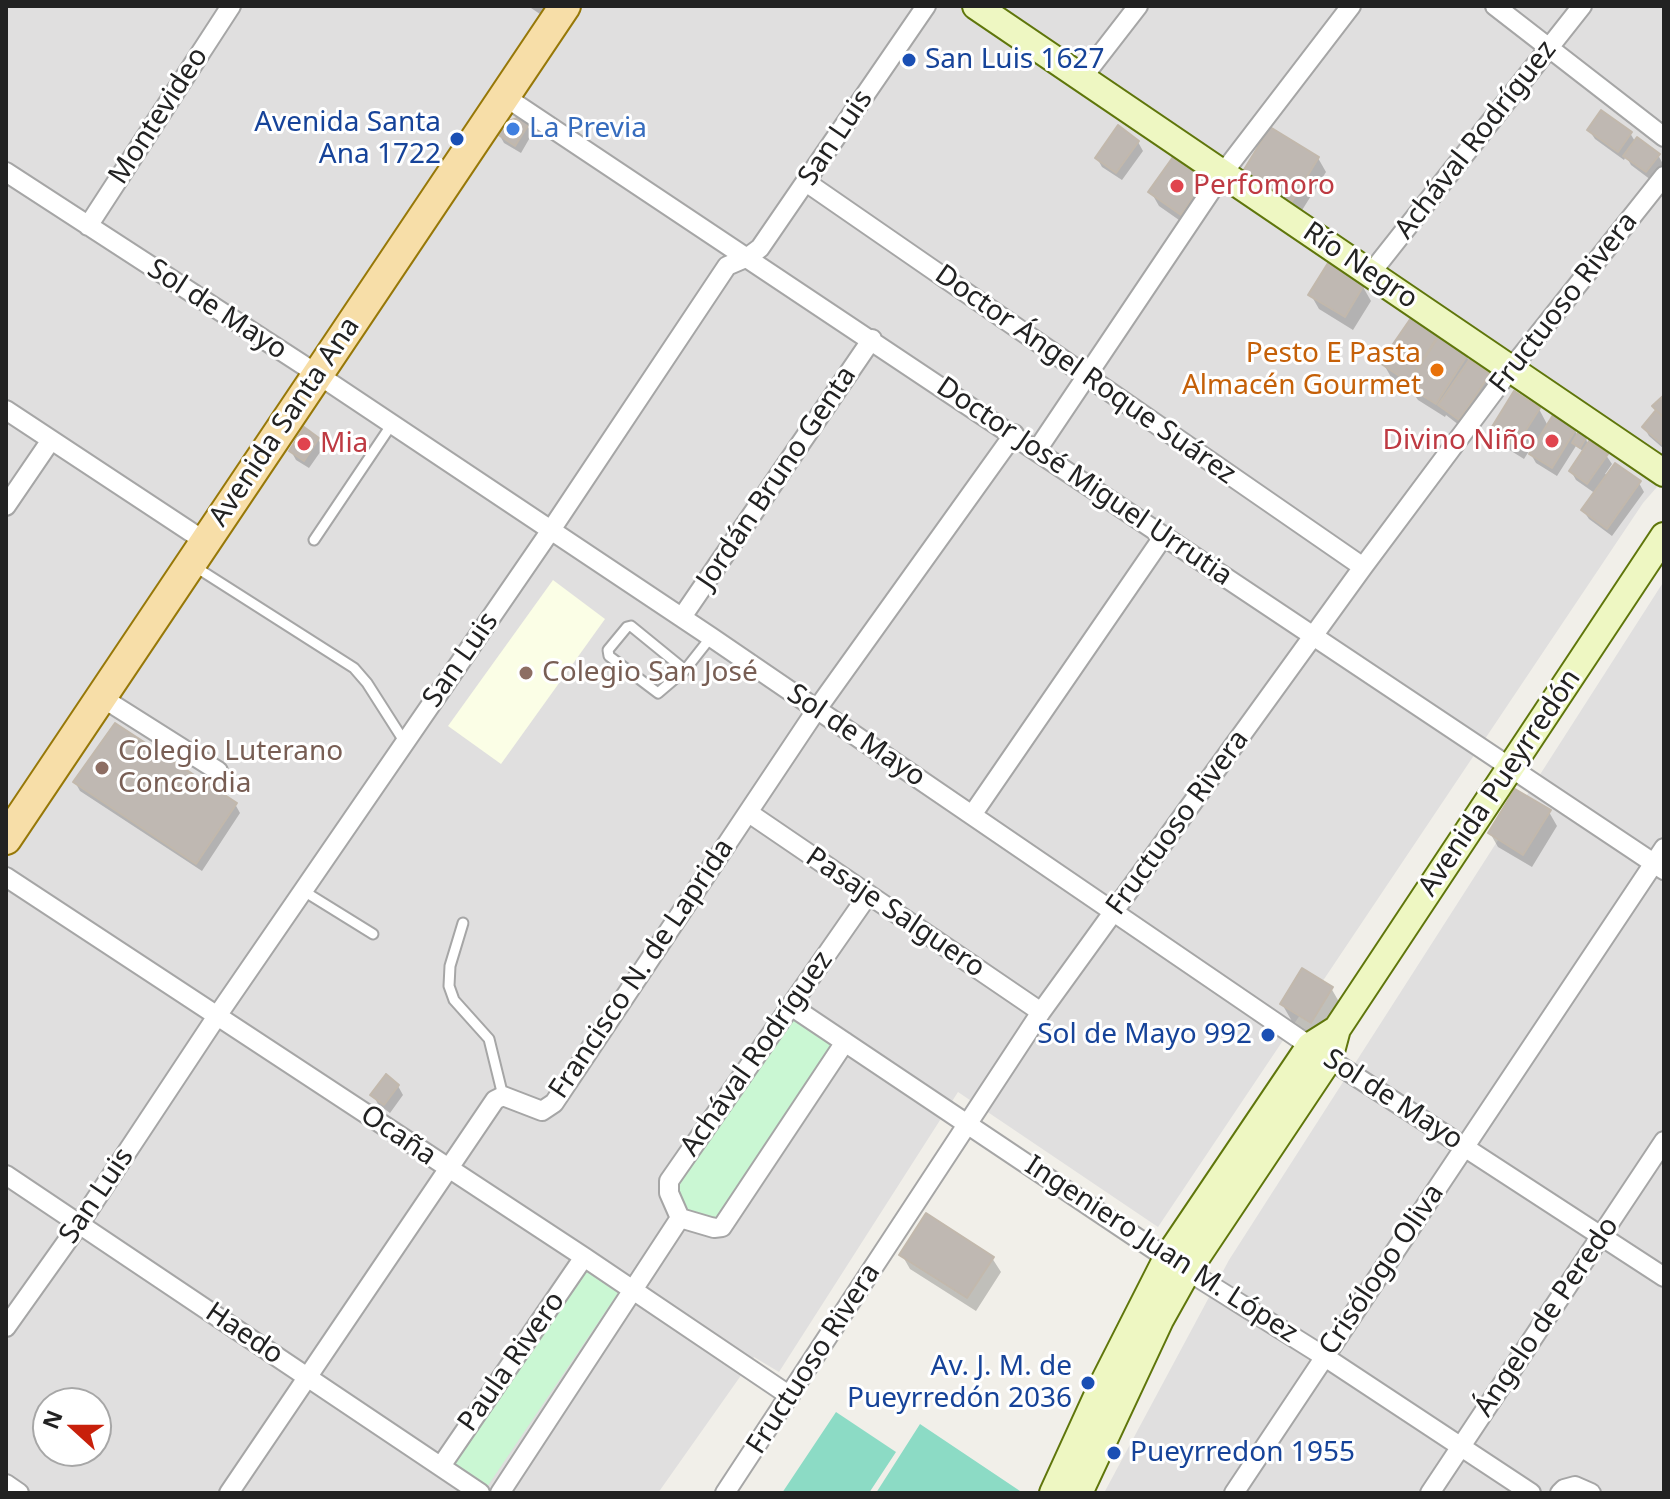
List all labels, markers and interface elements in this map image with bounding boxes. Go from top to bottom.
street label: Achával Rodríguez [1388,34,1564,246]
street label: Montevideo [102,41,216,191]
place label: San Luis 1627 [925,43,1105,77]
marker: San Luis 1627 [900,51,918,69]
street label: San Luis [792,84,880,192]
place label: Avenida Santa Ana 1722 [254,106,441,172]
place label: La Previa [529,112,647,146]
marker: La Previa [504,120,522,138]
marker: Avenida Santa Ana 1722 [448,130,466,148]
place label: Perfomoro [1193,169,1335,203]
marker: Perfomoro [1168,177,1186,195]
street label: Fructuoso Rivera [1483,206,1645,400]
street label: Río Negro [1296,215,1424,317]
street label: Sol de Mayo [141,252,293,368]
street label: Doctor Ángel Roque Suárez [928,258,1242,492]
street label: Avenida Santa Ana [203,311,367,533]
place label: Pesto E Pasta Almacén Gourmet [1182,337,1421,403]
street label: Jordán Bruno Genta [690,360,864,596]
marker: Pesto E Pasta Almacén Gourmet [1428,361,1446,379]
street label: Doctor José Miguel Urrutia [930,370,1238,594]
place label: Divino Niño [1383,424,1536,458]
place label: Mia [320,427,368,461]
marker: Divino Niño [1543,432,1561,450]
marker: Mia [295,435,313,453]
street label: San Luis [416,606,506,714]
place label: Colegio San José [542,656,758,690]
street label: Avenida Pueyrredón [1412,663,1588,903]
marker: Colegio San José [517,664,535,682]
street label: Sol de Mayo [781,677,931,795]
street label: Fructuoso Rivera [1100,724,1256,922]
place label: Colegio Luterano Concordia [118,735,343,801]
marker: Colegio Luterano Concordia [93,759,111,777]
street label: Francisco N. de Laprida [543,833,741,1105]
street label: Pasaje Salguero [799,841,991,985]
street label: Achával Rodríguez [674,945,840,1163]
place label: Sol de Mayo 992 [1037,1018,1252,1052]
marker: Sol de Mayo 992 [1259,1026,1277,1044]
street label: Sol de Mayo [1317,1042,1469,1158]
street label: Ocaña [354,1099,442,1173]
street label: San Luis [53,1142,141,1250]
street label: Ingeniero Juan M. López [1018,1149,1304,1351]
street label: Crisólogo Oliva [1313,1178,1451,1362]
street label: Ángelo de Peredo [1468,1211,1626,1423]
street label: Fructuoso Rivera [740,1258,888,1460]
street label: Paula Rivero [452,1286,572,1438]
street label: Haedo [199,1296,289,1372]
place label: Av. J. M. de Pueyrredón 2036 [847,1350,1072,1416]
marker: Av. J. M. de Pueyrredón 2036 [1079,1374,1097,1392]
north arrow [32,1387,112,1467]
text: N [34,1405,69,1433]
place label: Pueyrredon 1955 [1130,1436,1355,1470]
marker: Pueyrredon 1955 [1105,1444,1123,1462]

